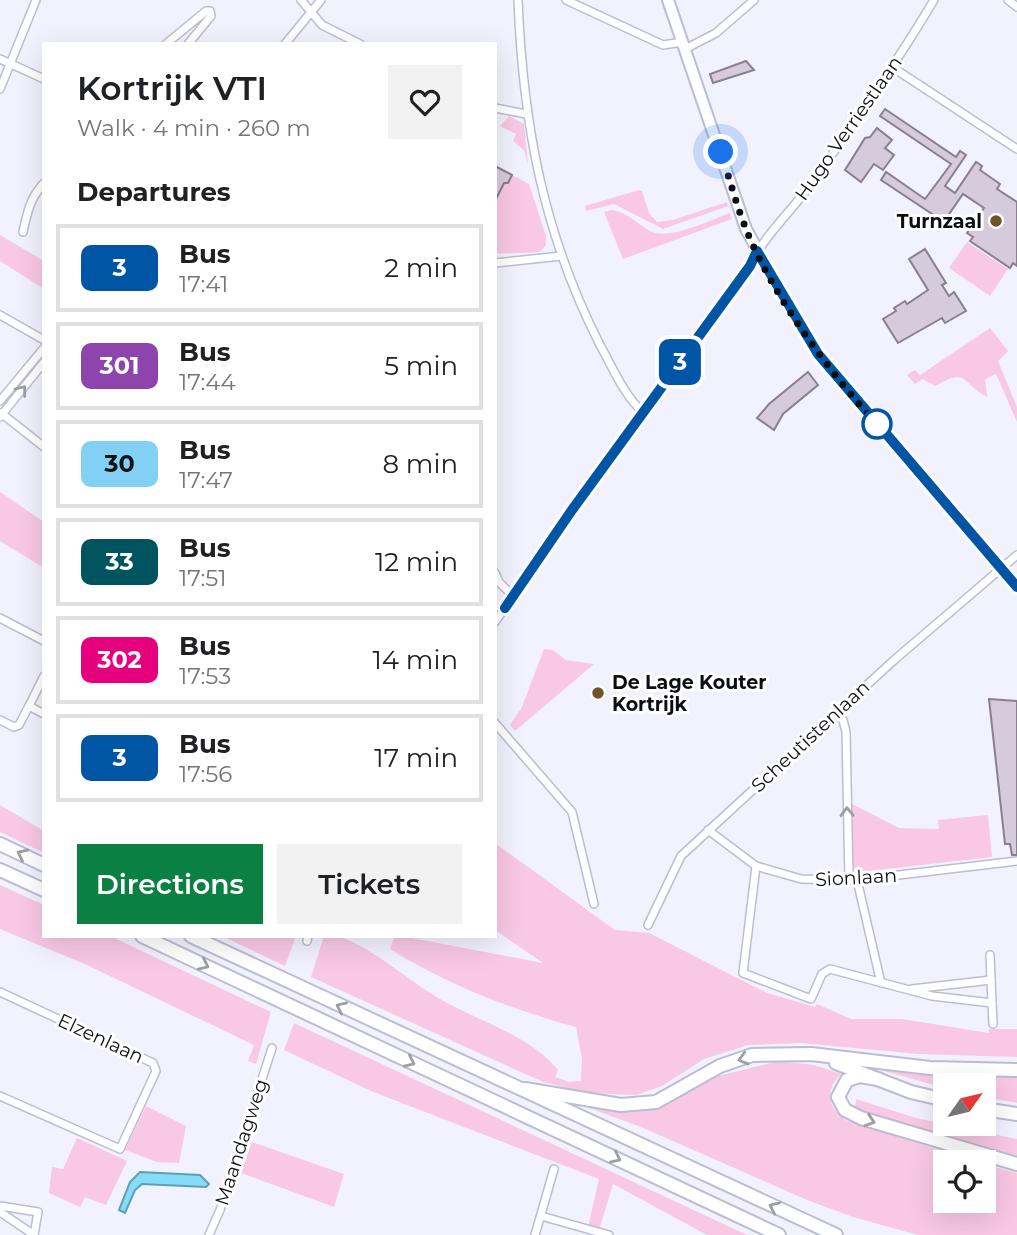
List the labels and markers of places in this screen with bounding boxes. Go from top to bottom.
place label: Turnzaal [897,210,982,233]
marker: Turnzaal [988,213,1004,229]
unlabelled marker [862,409,892,439]
place label: De Lage Kouter Kortrijk [612,671,766,716]
marker: De Lage Kouter Kortrijk [590,685,606,701]

